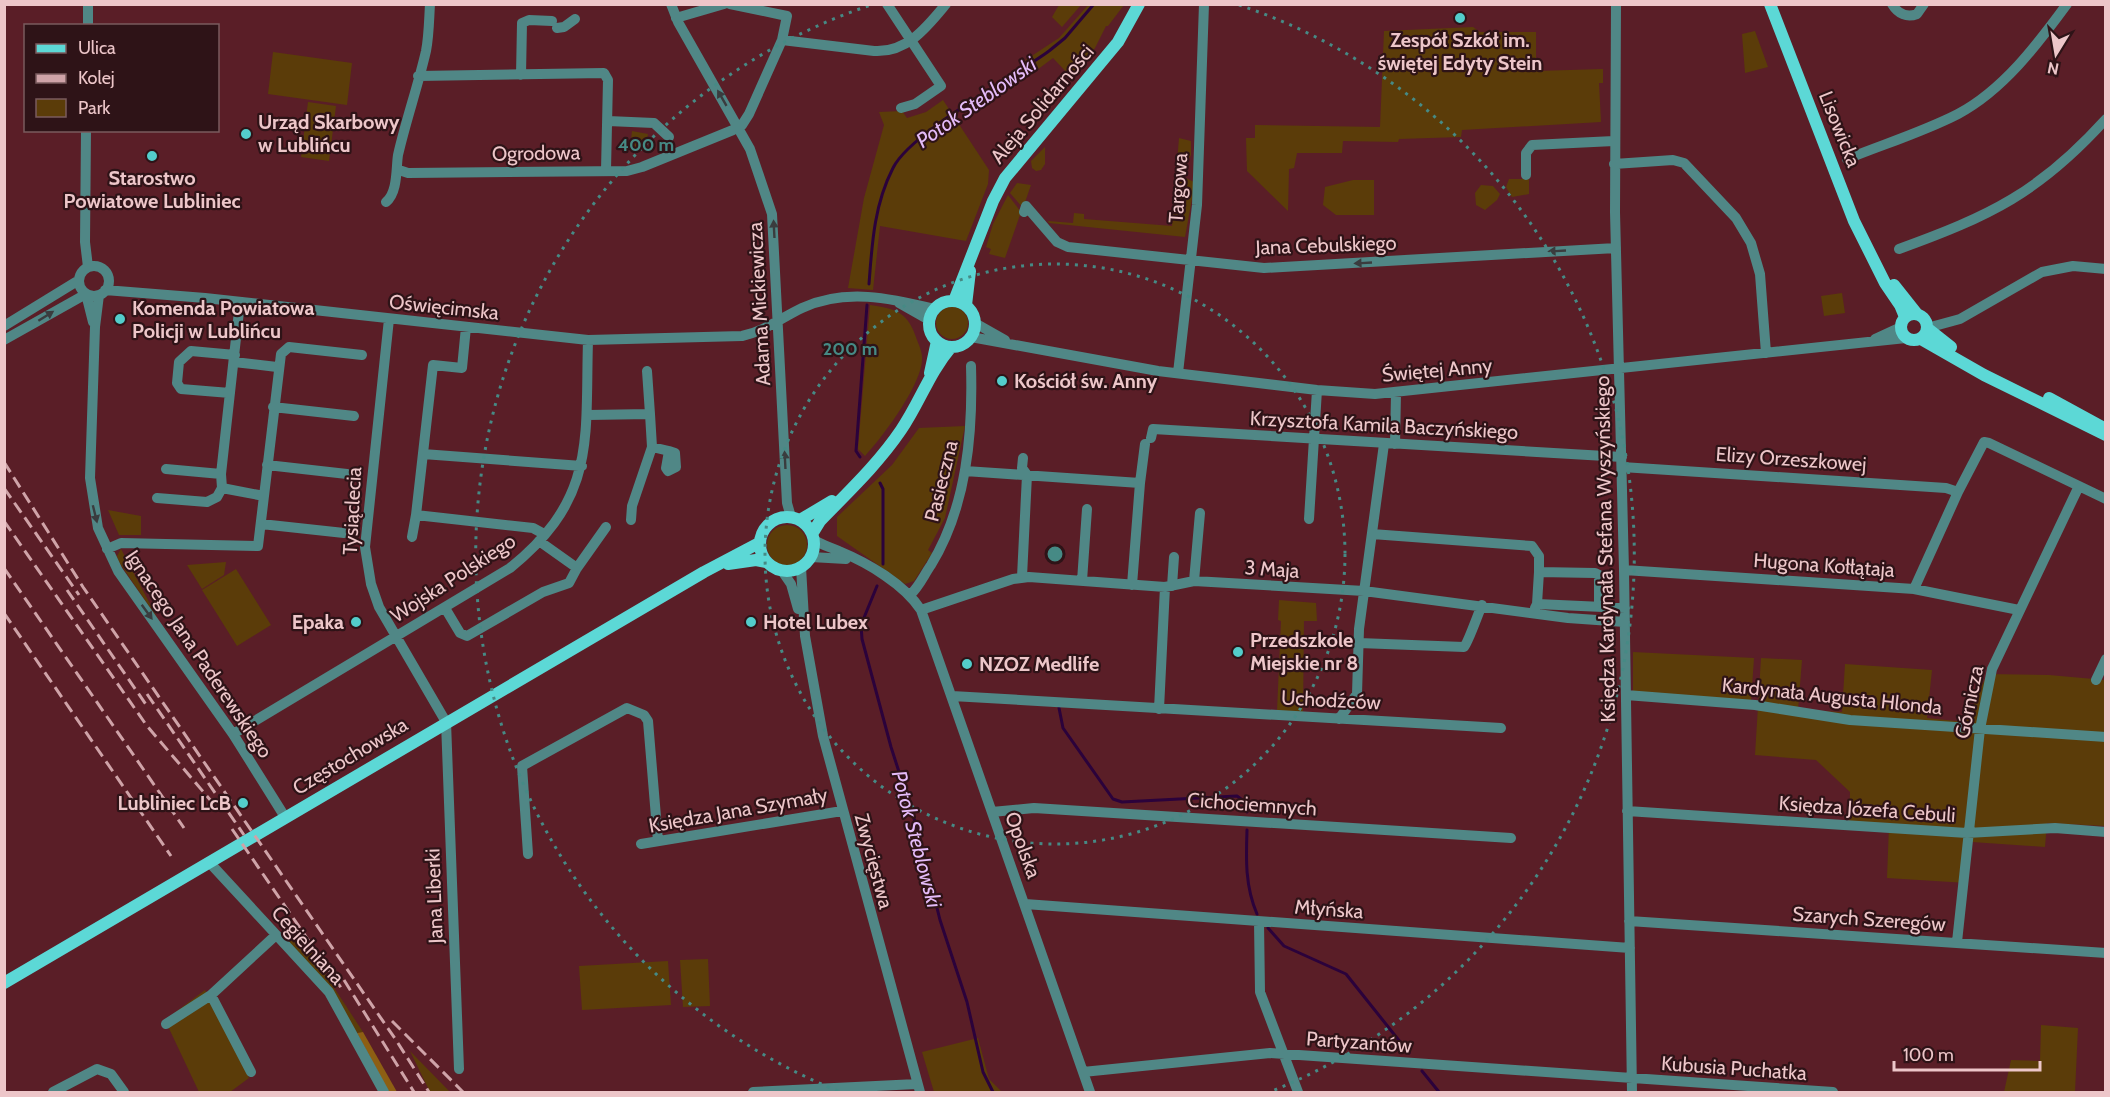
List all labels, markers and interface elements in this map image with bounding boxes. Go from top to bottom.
marker: Zespół Szkół im. świętej Edyty Stein [1453,11,1467,25]
legend [24,24,219,132]
north arrow [2026,24,2086,84]
place label: Zespół Szkół im. świętej Edyty Stein [1378,28,1542,75]
text: Ulica [78,37,116,59]
street label: Aleja Solidarności [985,40,1099,168]
water label: Potok Steblowski [911,51,1041,153]
text: N [2046,58,2061,79]
text: Kolej [78,67,115,89]
street label: Lisowicka [1814,88,1866,171]
one-way arrow [716,90,727,106]
text: Park [78,97,111,119]
place label: Urząd Skarbowy w Lublińcu [258,110,400,157]
marker: Urząd Skarbowy w Lublińcu [239,127,253,141]
text: 400 m [618,134,674,156]
street label: Ogrodowa [492,140,581,166]
marker: Starostwo Powiatowe Lubliniec [145,149,159,163]
street label: Targowa [1164,152,1192,224]
place label: Starostwo Powiatowe Lubliniec [63,166,241,213]
one-way arrow [769,220,778,239]
street label: Adama Mickiewicza [743,221,775,387]
street label: Jana Cebulskiego [1254,231,1397,259]
one-way arrow [1548,247,1567,256]
one-way arrow [1353,258,1372,267]
street label: Oświęcimska [388,289,500,325]
place label: Komenda Powiatowa Policji w Lublińcu [132,296,315,343]
one-way arrow [37,310,53,322]
marker: Komenda Powiatowa Policji w Lublińcu [113,312,127,326]
text: 200 m [823,338,877,360]
street label: Świętej Anny [1381,353,1493,387]
place label: Kościół św. Anny [1014,369,1157,393]
marker: Kościół św. Anny [995,374,1009,388]
street label: Księdza Kardynała Stefana Wyszyńskiego [1590,376,1620,722]
street label: Krzysztofa Kamila Baczyńskiego [1249,406,1519,444]
street label: Pasieczna [919,438,963,524]
street label: Elizy Orzeszkowej [1715,442,1867,476]
one-way arrow [781,450,790,469]
street label: Tysiąclecia [338,466,366,556]
one-way arrow [90,505,100,524]
street label: Wojska Polskiego [386,529,520,627]
centre of rings [1045,544,1065,564]
street label: Ignacego Jana Paderewskiego [120,546,278,762]
street label: Hugona Kołłątaja [1753,548,1896,582]
street label: 3 Maja [1244,555,1301,583]
one-way arrow [141,603,153,619]
place label: Epaka [292,610,344,634]
place label: Hotel Lubex [763,610,868,634]
marker: Epaka [349,615,363,629]
marker: Hotel Lubex [744,615,758,629]
place label: Przedszkole Miejskie nr 8 [1250,628,1358,675]
marker: Przedszkole Miejskie nr 8 [1231,645,1245,659]
place label: NZOZ Medlife [979,652,1099,676]
marker: NZOZ Medlife [960,657,974,671]
street label: Górnicza [1950,663,1989,741]
street label: Kardynała Augusta Hlonda [1721,672,1944,720]
street label: Uchodźców [1280,685,1382,715]
street label: Częstochowska [288,712,412,800]
water label: Potok Steblowski [887,768,947,911]
street label: Księdza Jana Szymały [647,782,829,838]
street label: Cichociemnych [1186,787,1318,821]
place label: Lubliniec LcB [118,791,231,815]
street label: Księdza Józefa Cebuli [1778,791,1956,827]
marker: Lubliniec LcB [236,796,250,810]
street label: Opolska [1000,809,1046,882]
street label: Zwycięstwa [850,811,898,912]
street label: Jana Liberki [420,848,448,945]
street label: Młyńska [1294,895,1365,923]
street label: Cegielniana [266,901,350,990]
street label: Szarych Szeregów [1792,902,1947,936]
street label: Partyzantów [1305,1026,1413,1058]
scale bar [1894,1034,2040,1072]
text: 100 m [1903,1044,1954,1066]
street label: Kubusia Puchatka [1660,1051,1808,1085]

